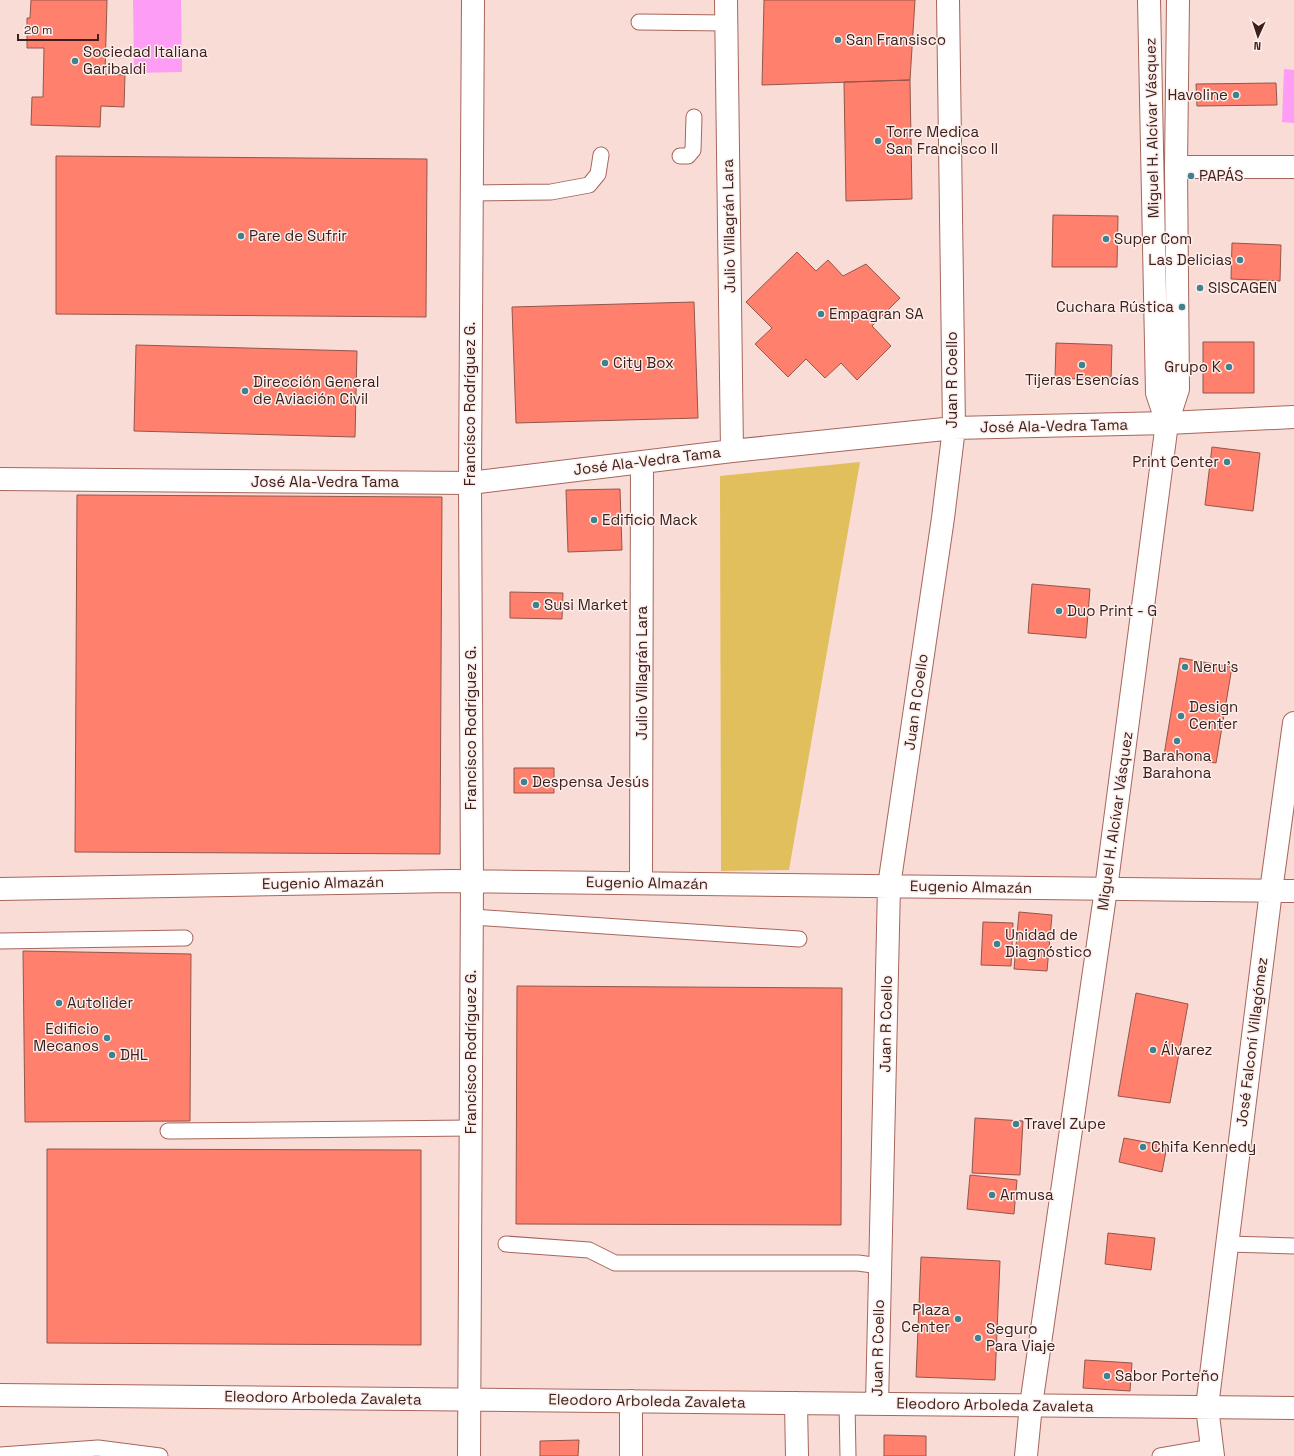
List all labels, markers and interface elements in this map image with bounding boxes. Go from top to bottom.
scale bar [18,16,98,42]
north arrow [1238,16,1278,56]
text: 20 m [24,22,52,38]
place label: San Fransisco [846,30,946,49]
marker: San Fransisco [833,35,843,45]
street label: Miguel H. Alcívar Vásquez [1140,37,1163,219]
text: N [1253,39,1262,53]
place label: Sociedad Italiana Garibaldi [83,42,208,78]
marker: Sociedad Italiana Garibaldi [70,56,80,66]
place label: Havoline [1167,85,1228,104]
marker: Havoline [1231,90,1241,100]
place label: Torre Medica San Francisco II [886,122,998,158]
marker: Torre Medica San Francisco II [873,136,883,146]
street label: Julio Villagrán Lara [718,158,739,293]
place label: PAPÁS [1199,166,1243,185]
marker: PAPÁS [1186,171,1196,181]
place label: Pare de Sufrir [249,226,347,245]
place label: Super Com [1114,229,1192,248]
marker: Pare de Sufrir [236,231,246,241]
marker: Super Com [1101,234,1111,244]
place label: Las Delicias [1148,250,1232,269]
marker: Las Delicias [1235,255,1245,265]
place label: SISCAGEN [1208,278,1277,297]
marker: SISCAGEN [1195,283,1205,293]
place label: Cuchara Rústica [1056,297,1174,316]
marker: Cuchara Rústica [1177,302,1187,312]
place label: Empagran SA [829,304,924,323]
marker: Empagran SA [816,309,826,319]
street label: Francísco Rodríguez G. [460,322,479,486]
street label: Juan R Coello [942,331,961,429]
place label: City Box [613,353,674,372]
place label: Grupo K [1164,357,1221,376]
marker: City Box [600,358,610,368]
marker: Tijeras Esencías [1077,360,1087,370]
marker: Grupo K [1224,362,1234,372]
place label: Tijeras Esencías [1025,370,1139,389]
place label: Dirección General de Aviación Civil [253,372,379,408]
marker: Dirección General de Aviación Civil [240,386,250,396]
street label: José Ala-Vedra Tama [980,415,1129,436]
street label: José Ala-Vedra Tama [572,442,722,479]
place label: Print Center [1132,452,1219,471]
marker: Print Center [1222,457,1232,467]
street label: José Ala-Vedra Tama [251,472,400,491]
place label: Edificio Mack [602,510,698,529]
marker: Edificio Mack [589,515,599,525]
place label: Susi Market [544,595,628,614]
marker: Susi Market [531,600,541,610]
place label: Duo Print - G [1067,601,1157,620]
street label: Julio Villagrán Lara [632,605,651,740]
marker: Duo Print - G [1054,606,1064,616]
street label: Francísco Rodríguez G. [461,646,480,810]
street label: Juan R Coello [899,653,932,751]
place label: Neru's [1193,657,1238,676]
marker: Neru's [1180,662,1190,672]
place label: Design Center [1189,697,1238,733]
marker: Design Center [1176,711,1186,721]
street label: Miguel H. Alcívar Vásquez [1093,730,1136,912]
marker: Barahona Barahona [1172,736,1182,746]
place label: Barahona Barahona [1143,746,1212,782]
place label: Despensa Jesús [532,772,649,791]
marker: Despensa Jesús [519,777,529,787]
street label: Eugenio Almazán [262,872,384,893]
street label: Eugenio Almazán [586,872,708,893]
street label: Eugenio Almazán [910,876,1032,897]
place label: Unidad de Diagnóstico [1005,925,1092,961]
marker: Unidad de Diagnóstico [992,939,1002,949]
street label: José Falconí Villagómez [1232,956,1271,1128]
street label: Francísco Rodríguez G. [461,970,480,1134]
street label: Juan R Coello [875,975,896,1073]
place label: Autolider [67,993,133,1012]
marker: Autolider [54,998,64,1008]
place label: Edificio Mecanos [33,1019,99,1055]
marker: Edificio Mecanos [102,1033,112,1043]
place label: Álvarez [1161,1040,1212,1059]
place label: DHL [120,1045,148,1064]
marker: Álvarez [1148,1045,1158,1055]
marker: DHL [107,1050,117,1060]
place label: Travel Zupe [1024,1114,1106,1133]
marker: Travel Zupe [1011,1119,1021,1129]
place label: Chifa Kennedy [1151,1137,1256,1156]
marker: Chifa Kennedy [1138,1142,1148,1152]
place label: Armusa [1000,1185,1054,1204]
marker: Armusa [987,1190,997,1200]
street label: Juan R Coello [867,1299,888,1397]
place label: Plaza Center [901,1300,950,1336]
marker: Plaza Center [953,1314,963,1324]
place label: Seguro Para Viaje [986,1319,1055,1355]
marker: Seguro Para Viaje [973,1333,983,1343]
place label: Sabor Porteño [1115,1366,1219,1385]
marker: Sabor Porteño [1102,1371,1112,1381]
street label: Eleodoro Arboleda Zavaleta [224,1386,422,1409]
street label: Eleodoro Arboleda Zavaleta [548,1389,746,1412]
street label: Eleodoro Arboleda Zavaleta [896,1393,1094,1416]

